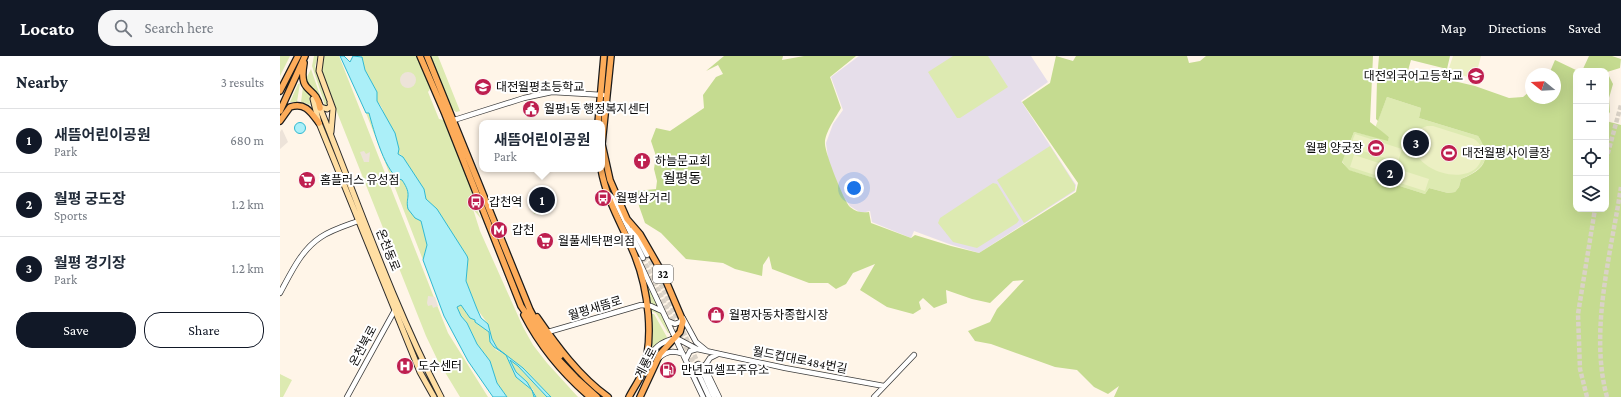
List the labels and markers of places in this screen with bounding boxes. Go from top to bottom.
school or university icon: 대전외국어고등학교 [1466,66,1486,86]
place label: 대전외국어고등학교 [1364,69,1463,83]
school or university icon: 대전월평초등학교 [473,77,493,97]
place label: 대전월평초등학교 [496,80,584,94]
public building icon: 월평1동 행정복지센터 [521,99,541,119]
place label: 월평1동 행정복지센터 [544,102,650,116]
pin: 3 [1403,128,1429,158]
sports icon: 월평 양궁장 [1366,138,1386,158]
place label: 월평 양궁장 [1306,141,1363,155]
sports icon: 대전월평사이클장 [1439,143,1459,163]
place label: 대전월평사이클장 [1462,146,1550,160]
church icon: 하늘문교회 [632,151,652,171]
place label: 하늘문교회 [655,154,710,168]
pin: 2 [1377,158,1403,188]
supermarket icon: 홈플러스 유성점 [297,170,317,190]
place label: 홈플러스 유성점 [320,173,400,187]
pin: 1 [529,185,555,215]
bus stop icon: 월평삼거리 [593,188,613,208]
place label: 월평삼거리 [616,191,671,205]
bus stop icon: 갑천역 [466,192,486,212]
place label: 갑천역 [489,195,522,209]
metro station icon: 갑천 [489,220,509,240]
place label: 갑천 [512,223,534,237]
supermarket icon: 월풀세탁편의점 [535,231,555,251]
place label: 월풀세탁편의점 [558,234,635,248]
shop icon: 월평자동차종합시장 [706,305,726,325]
place label: 월평자동차종합시장 [729,308,828,322]
hospital icon: 도수센터 [395,356,415,376]
place label: 도수센터 [418,359,462,373]
fuel station icon: 만년교셀프주유소 [658,360,678,380]
place label: 만년교셀프주유소 [681,363,769,377]

